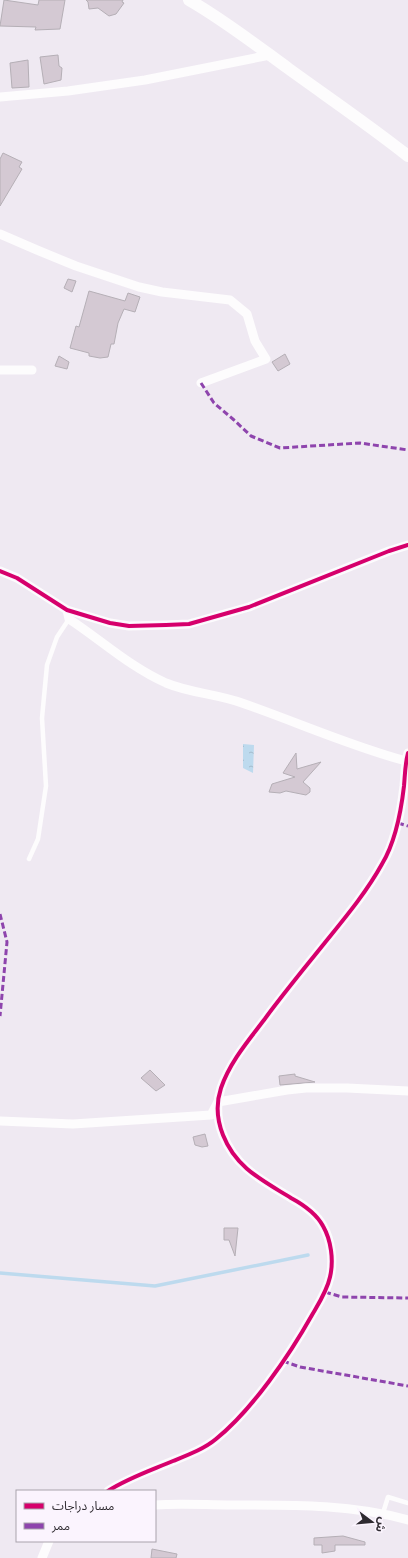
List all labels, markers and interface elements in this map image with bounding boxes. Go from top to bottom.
legend [16,1490,156,1542]
text: مسار دراجات [52,1498,114,1513]
north arrow [352,1502,392,1542]
text: ش [373,1516,390,1534]
text: ممر [51,1518,70,1533]

